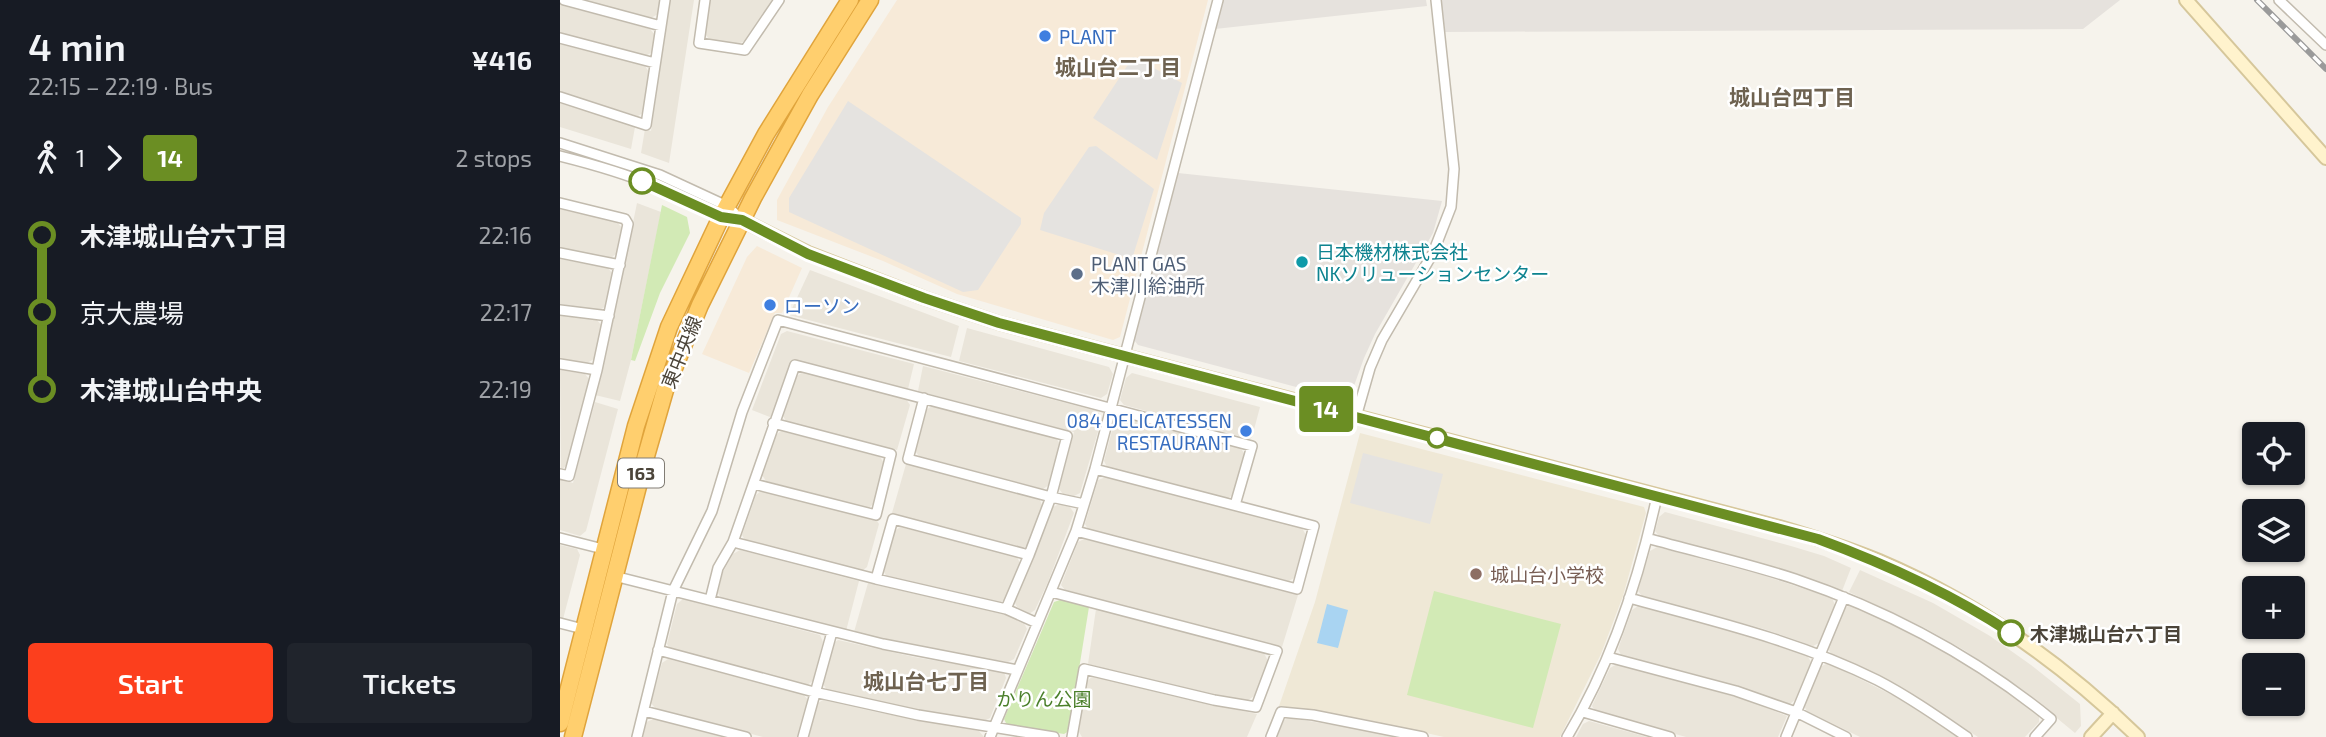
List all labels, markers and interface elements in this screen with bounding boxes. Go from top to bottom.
text: 4 min [28,23,126,69]
place label: PLANT [1059,25,1116,48]
marker: PLANT [1037,28,1053,44]
text: ¥416 [472,44,532,75]
district label: 城山台二丁目 [1055,54,1181,79]
text: 22:15 – 22:19 · Bus [28,72,213,100]
district label: 城山台四丁目 [1729,84,1855,109]
icon: walk [28,139,66,177]
icon: forward [95,139,133,177]
text: 14 [157,143,183,172]
text: 1 [76,144,85,172]
text: 2 stops [455,144,532,172]
unlabelled marker [629,168,655,194]
text: 木津城山台六丁目 [80,220,288,251]
text: 22:16 [478,221,532,249]
place label: 日本機材株式会社 NKソリューションセンター [1316,240,1549,285]
place label: PLANT GAS 木津川給油所 [1091,252,1205,297]
marker: 日本機材株式会社 NKソリューションセンター [1294,254,1310,270]
marker: PLANT GAS 木津川給油所 [1069,266,1085,282]
place label: ローソン [784,294,860,317]
text: 京大農場 [80,297,184,328]
marker: ローソン [762,297,778,313]
text: 22:17 [480,298,532,326]
street label: 東中央線 [656,312,706,392]
text: 木津城山台中央 [80,374,262,405]
text: 22:19 [478,375,532,403]
line badge: 14 [1294,386,1358,432]
text: 14 [1313,394,1339,423]
place label: 084 DELICATESSEN RESTAURANT [1067,409,1232,454]
map controls [2242,422,2305,716]
button: locate [2242,422,2305,485]
marker: 084 DELICATESSEN RESTAURANT [1238,423,1254,439]
unlabelled marker [1427,428,1447,448]
road number: 163 [618,458,664,488]
button: layers [2242,499,2305,562]
place label: 城山台小学校 [1490,563,1604,586]
marker: 城山台小学校 [1468,566,1484,582]
button: + [2242,576,2305,639]
marker: 木津城山台六丁目 [1998,620,2024,646]
place label: 木津城山台六丁目 [2030,622,2182,645]
button: Start [28,643,273,723]
button: Tickets [287,643,532,723]
button: − [2242,653,2305,716]
district label: 城山台七丁目 [863,668,989,693]
park label: かりん公園 [996,687,1092,710]

